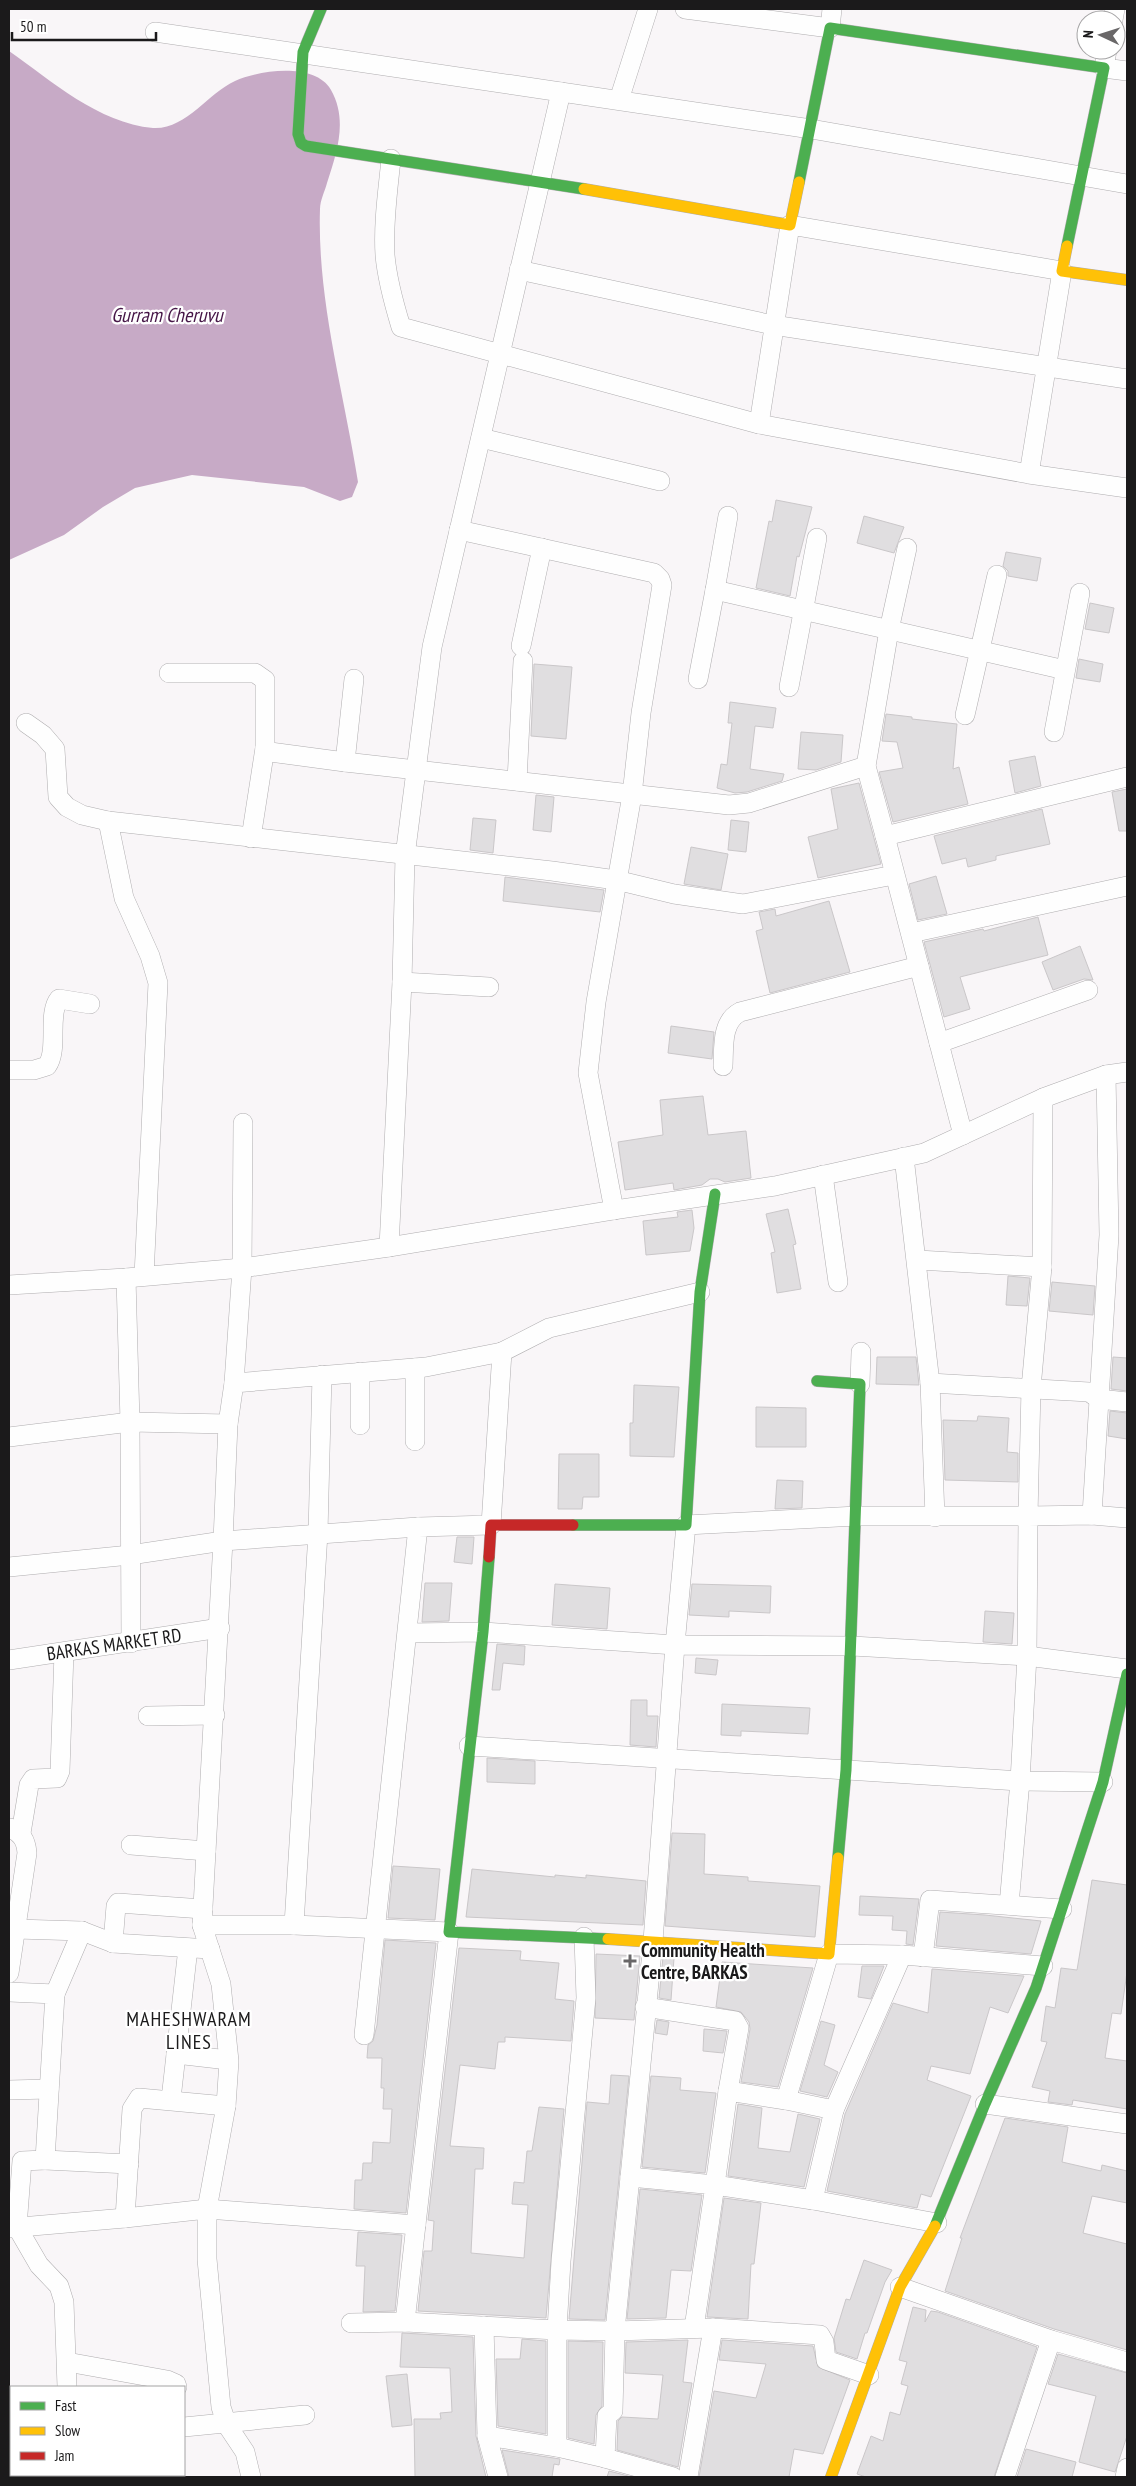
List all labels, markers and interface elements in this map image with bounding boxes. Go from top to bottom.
scale bar [12,10,156,42]
north arrow [1076,10,1126,60]
text: 50 m [20,17,46,36]
text: N [1079,30,1097,38]
water label: Gurram Cheruvu [111,302,224,328]
street label: BARKAS MARKET RD [45,1623,183,1665]
place label: Community Health Centre, BARKAS [641,1938,765,1984]
marker: Community Health Centre, BARKAS [623,1954,637,1968]
district label: MAHESHWARAM LINES [126,2006,252,2055]
legend [10,2386,185,2476]
text: Fast [55,2396,76,2415]
text: Slow [55,2421,80,2440]
text: Jam [54,2446,74,2465]

